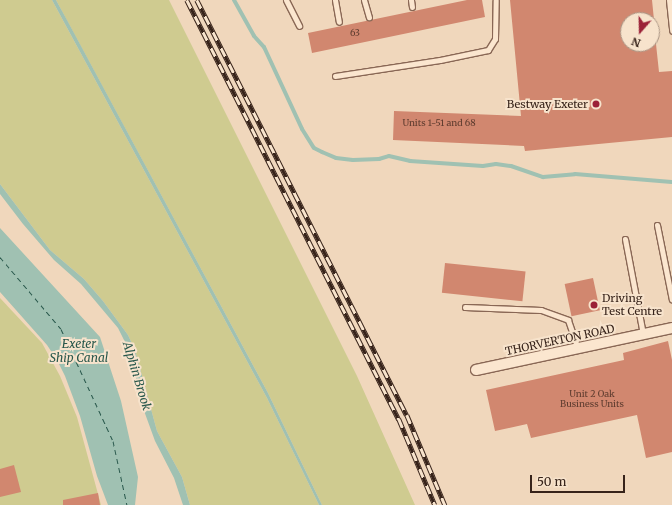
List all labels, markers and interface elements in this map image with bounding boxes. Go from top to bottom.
north arrow [620,12,660,52]
house number: 63 [350,28,360,38]
text: N [630,34,643,50]
place label: Bestway Exeter [507,97,588,111]
marker: Bestway Exeter [591,99,601,109]
house number: Units 1-51 and 68 [402,118,476,128]
place label: Driving Test Centre [602,292,662,318]
marker: Driving Test Centre [589,300,599,310]
street label: THORVERTON ROAD [504,322,616,358]
water label: Exeter Ship Canal [50,337,108,365]
water label: Alphin Brook [120,340,154,412]
house number: Unit 2 Oak Business Units [560,389,624,410]
scale bar [532,467,627,493]
text: 50 m [537,474,566,489]

